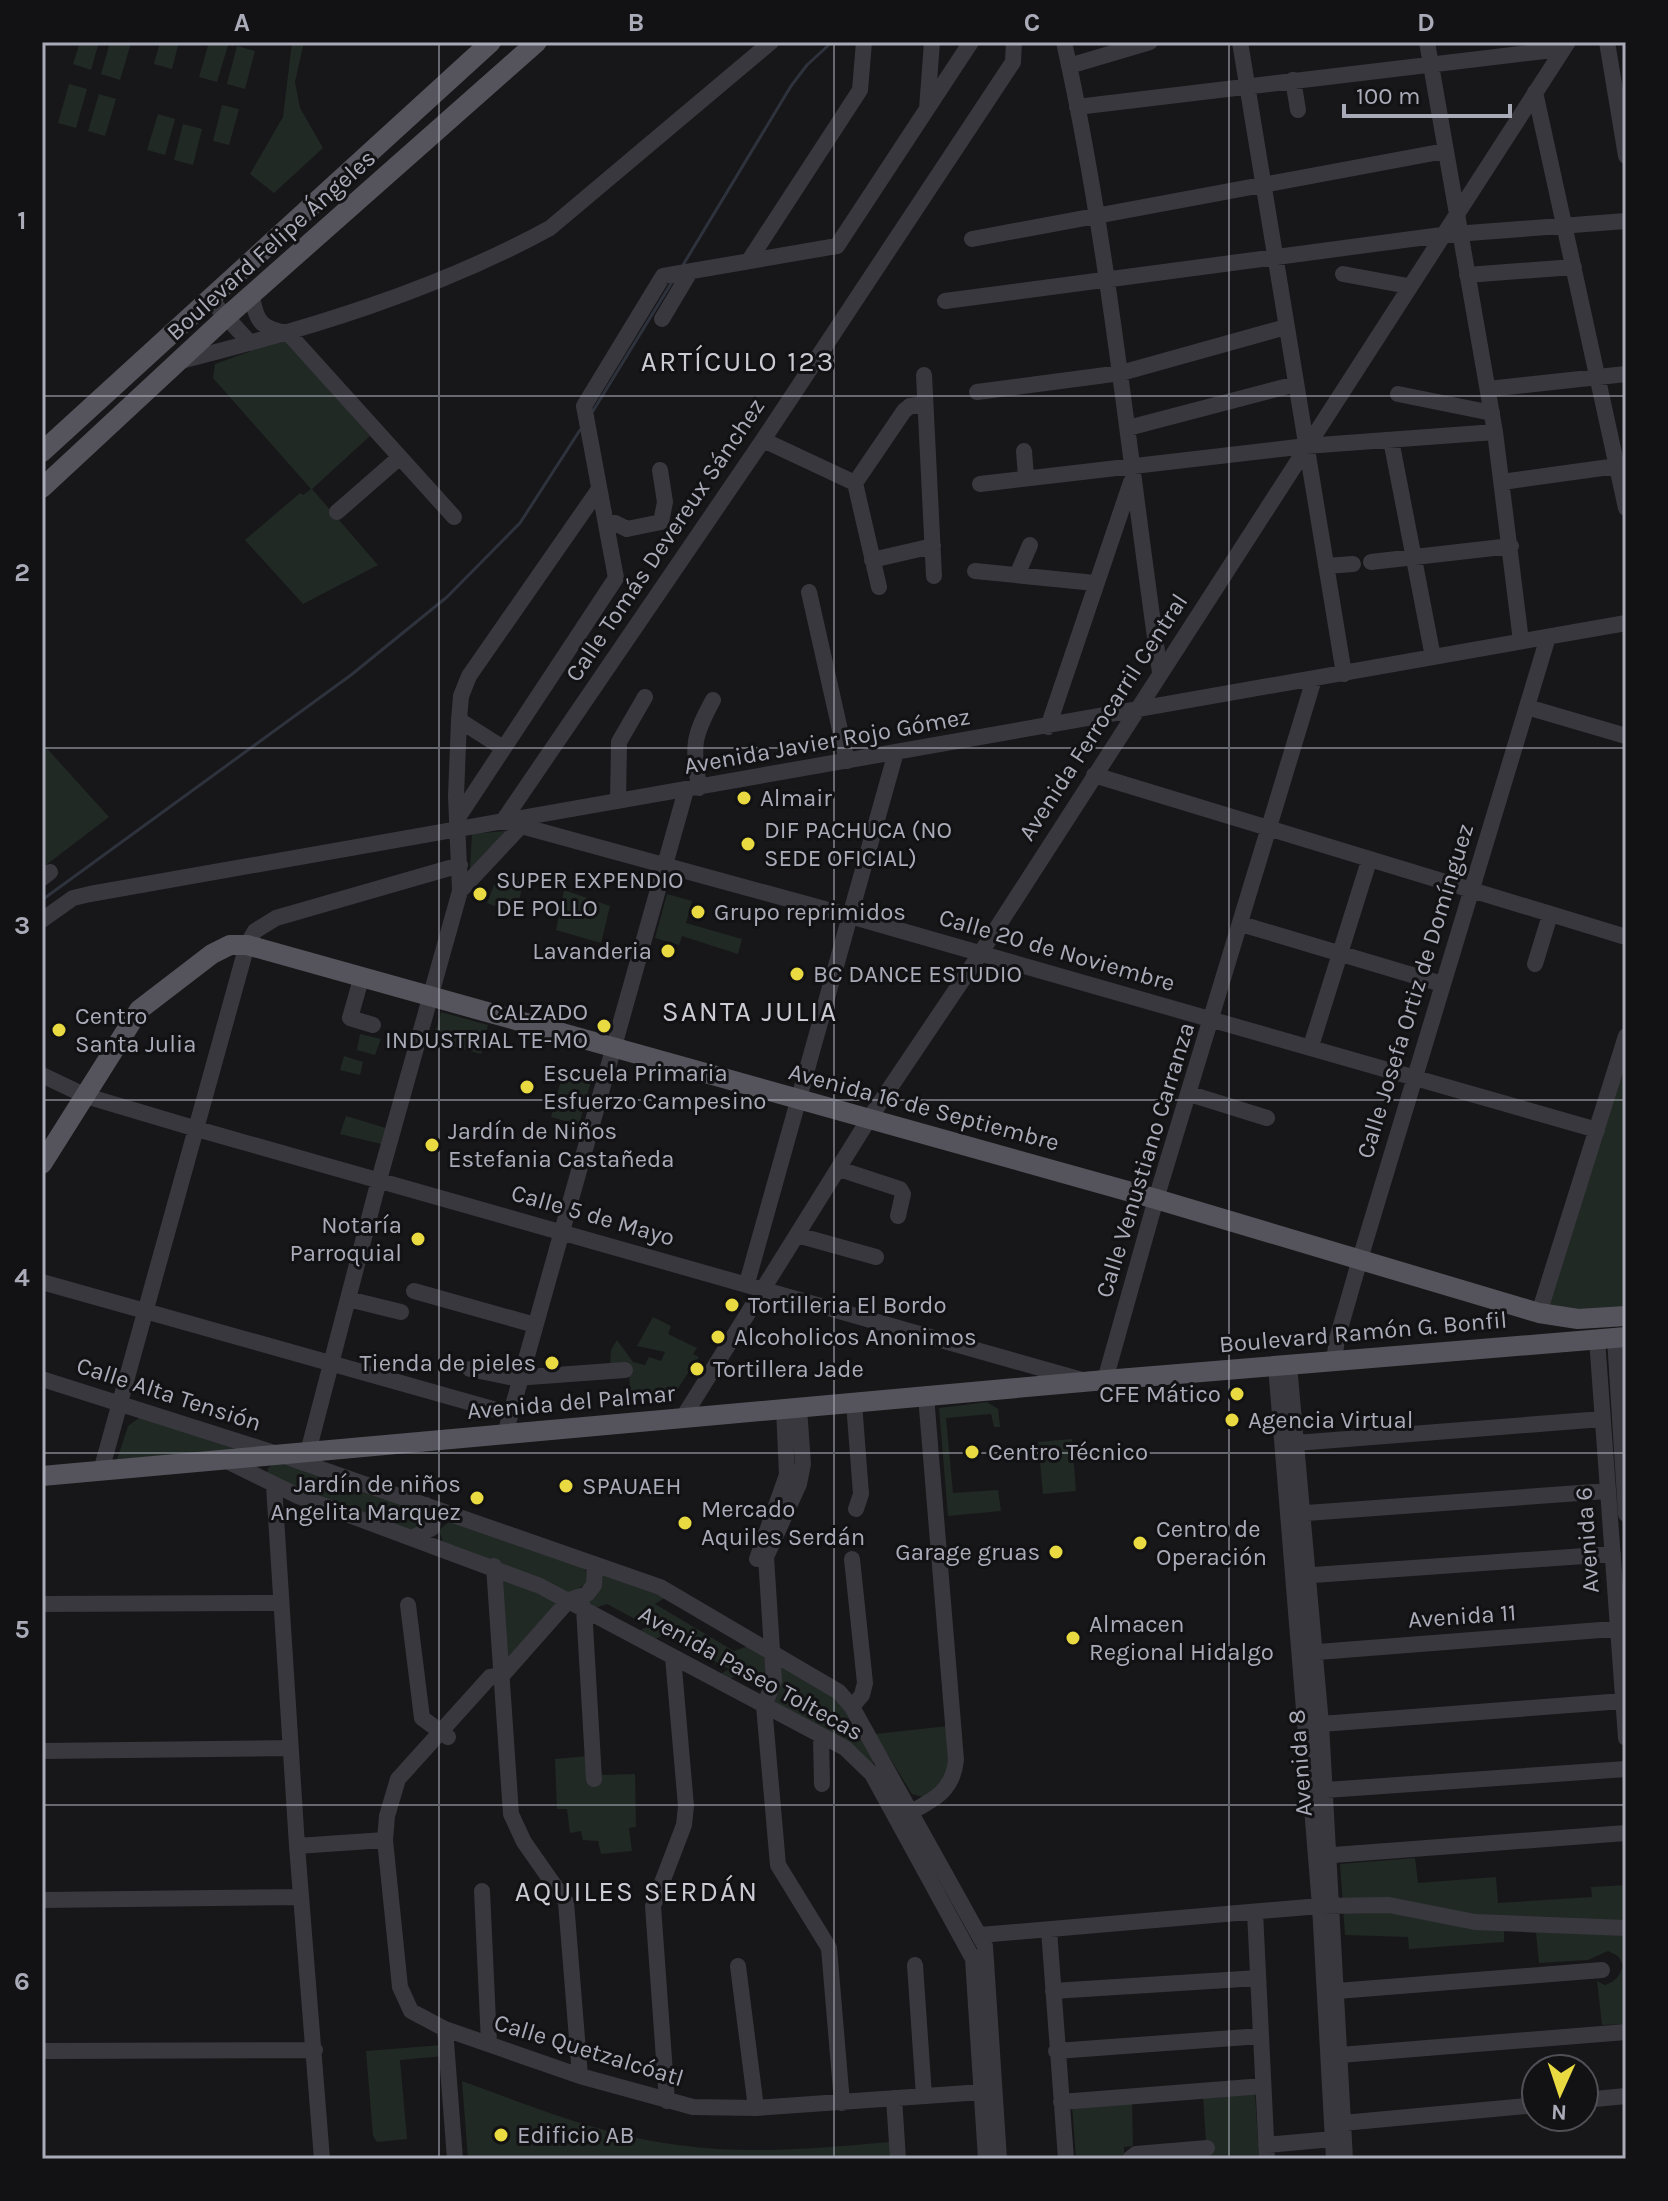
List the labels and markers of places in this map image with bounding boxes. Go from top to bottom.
place label: Almair [760,784,832,812]
marker: Almair [735,789,753,807]
place label: DIF PACHUCA (NO SEDE OFICIAL) [764,816,952,872]
marker: DIF PACHUCA (NO SEDE OFICIAL) [739,835,757,853]
place label: SUPER EXPENDIO DE POLLO [496,866,683,922]
marker: SUPER EXPENDIO DE POLLO [471,885,489,903]
place label: Grupo reprimidos [714,898,906,926]
marker: Grupo reprimidos [689,903,707,921]
place label: Lavanderia [532,937,652,965]
marker: Lavanderia [659,942,677,960]
place label: BC DANCE ESTUDIO [813,960,1022,988]
marker: BC DANCE ESTUDIO [788,965,806,983]
place label: CALZADO INDUSTRIAL TE-MO [385,998,588,1054]
place label: Centro Santa Julia [75,1002,196,1058]
marker: CALZADO INDUSTRIAL TE-MO [595,1017,613,1035]
marker: Centro Santa Julia [50,1021,68,1039]
place label: Escuela Primaria Esfuerzo Campesino [543,1059,766,1115]
marker: Escuela Primaria Esfuerzo Campesino [518,1078,536,1096]
place label: Jardín de Niños Estefania Castañeda [448,1117,674,1173]
marker: Jardín de Niños Estefania Castañeda [423,1136,441,1154]
place label: Notaría Parroquial [289,1211,402,1267]
marker: Notaría Parroquial [409,1230,427,1248]
place label: Tortilleria El Bordo [748,1291,947,1319]
marker: Tortilleria El Bordo [723,1296,741,1314]
place label: Alcoholicos Anonimos [734,1323,977,1351]
marker: Alcoholicos Anonimos [709,1328,727,1346]
place label: Tienda de pieles [359,1349,536,1377]
marker: Tienda de pieles [543,1354,561,1372]
place label: Tortillera Jade [713,1355,864,1383]
marker: Tortillera Jade [688,1360,706,1378]
place label: CFE Mático [1099,1380,1221,1408]
marker: CFE Mático [1228,1385,1246,1403]
place label: Agencia Virtual [1248,1406,1413,1434]
marker: Agencia Virtual [1223,1411,1241,1429]
place label: Centro Técnico [988,1438,1148,1466]
marker: Centro Técnico [963,1443,981,1461]
place label: Jardín de niños Angelita Marquez [271,1470,461,1526]
place label: SPAUAEH [582,1472,682,1500]
marker: SPAUAEH [557,1477,575,1495]
marker: Jardín de niños Angelita Marquez [468,1489,486,1507]
place label: Mercado Aquiles Serdán [701,1495,865,1551]
marker: Mercado Aquiles Serdán [676,1514,694,1532]
place label: Centro de Operación [1156,1515,1267,1571]
marker: Centro de Operación [1131,1534,1149,1552]
place label: Garage gruas [895,1538,1040,1566]
marker: Garage gruas [1047,1543,1065,1561]
place label: Almacen Regional Hidalgo [1089,1610,1274,1666]
marker: Almacen Regional Hidalgo [1064,1629,1082,1647]
place label: Edificio AB [517,2121,634,2149]
marker: Edificio AB [492,2126,510,2144]

